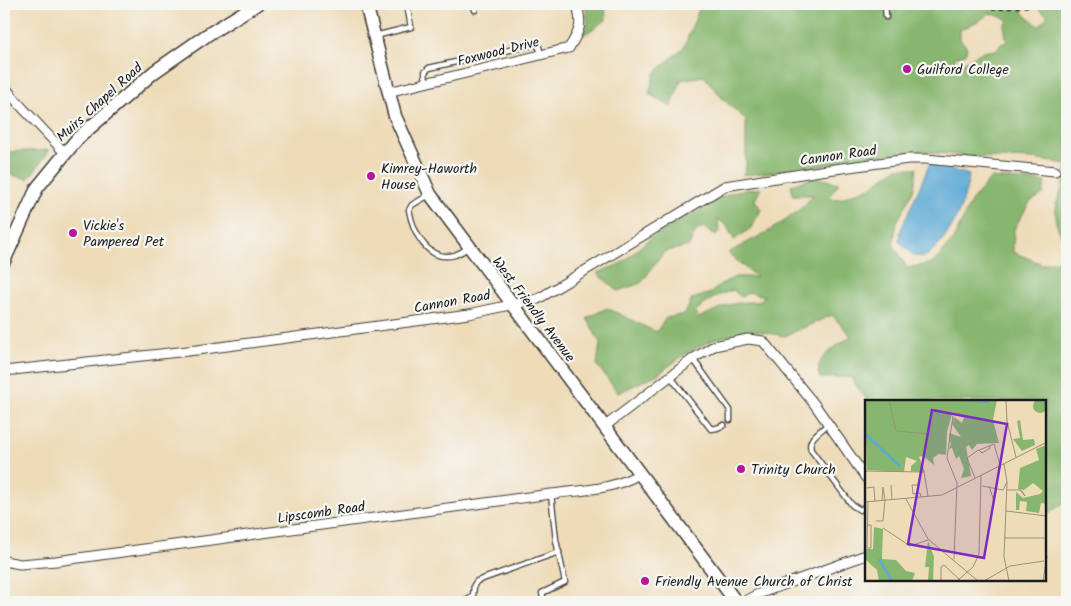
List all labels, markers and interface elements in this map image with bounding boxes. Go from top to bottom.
street label: Foxwood Drive [455,31,542,73]
street label: Muirs Chapel Road [51,57,149,148]
place label: Guilford College [917,59,1009,81]
marker: Guilford College [901,63,913,75]
street label: Cannon Road [798,140,879,172]
place label: Kimrey-Haworth House [381,158,477,196]
marker: Kimrey-Haworth House [365,170,377,182]
place label: Vickie's Pampered Pet [83,215,165,253]
marker: Vickie's Pampered Pet [67,227,79,239]
street label: West Friendly Avenue [486,252,581,368]
street label: Cannon Road [412,284,493,320]
inset map [865,400,1046,581]
place label: Trinity Church [751,459,836,481]
marker: Trinity Church [735,463,747,475]
street label: Lipscomb Road [276,496,367,530]
place label: Friendly Avenue Church of Christ [655,571,853,593]
marker: Friendly Avenue Church of Christ [639,575,651,587]

